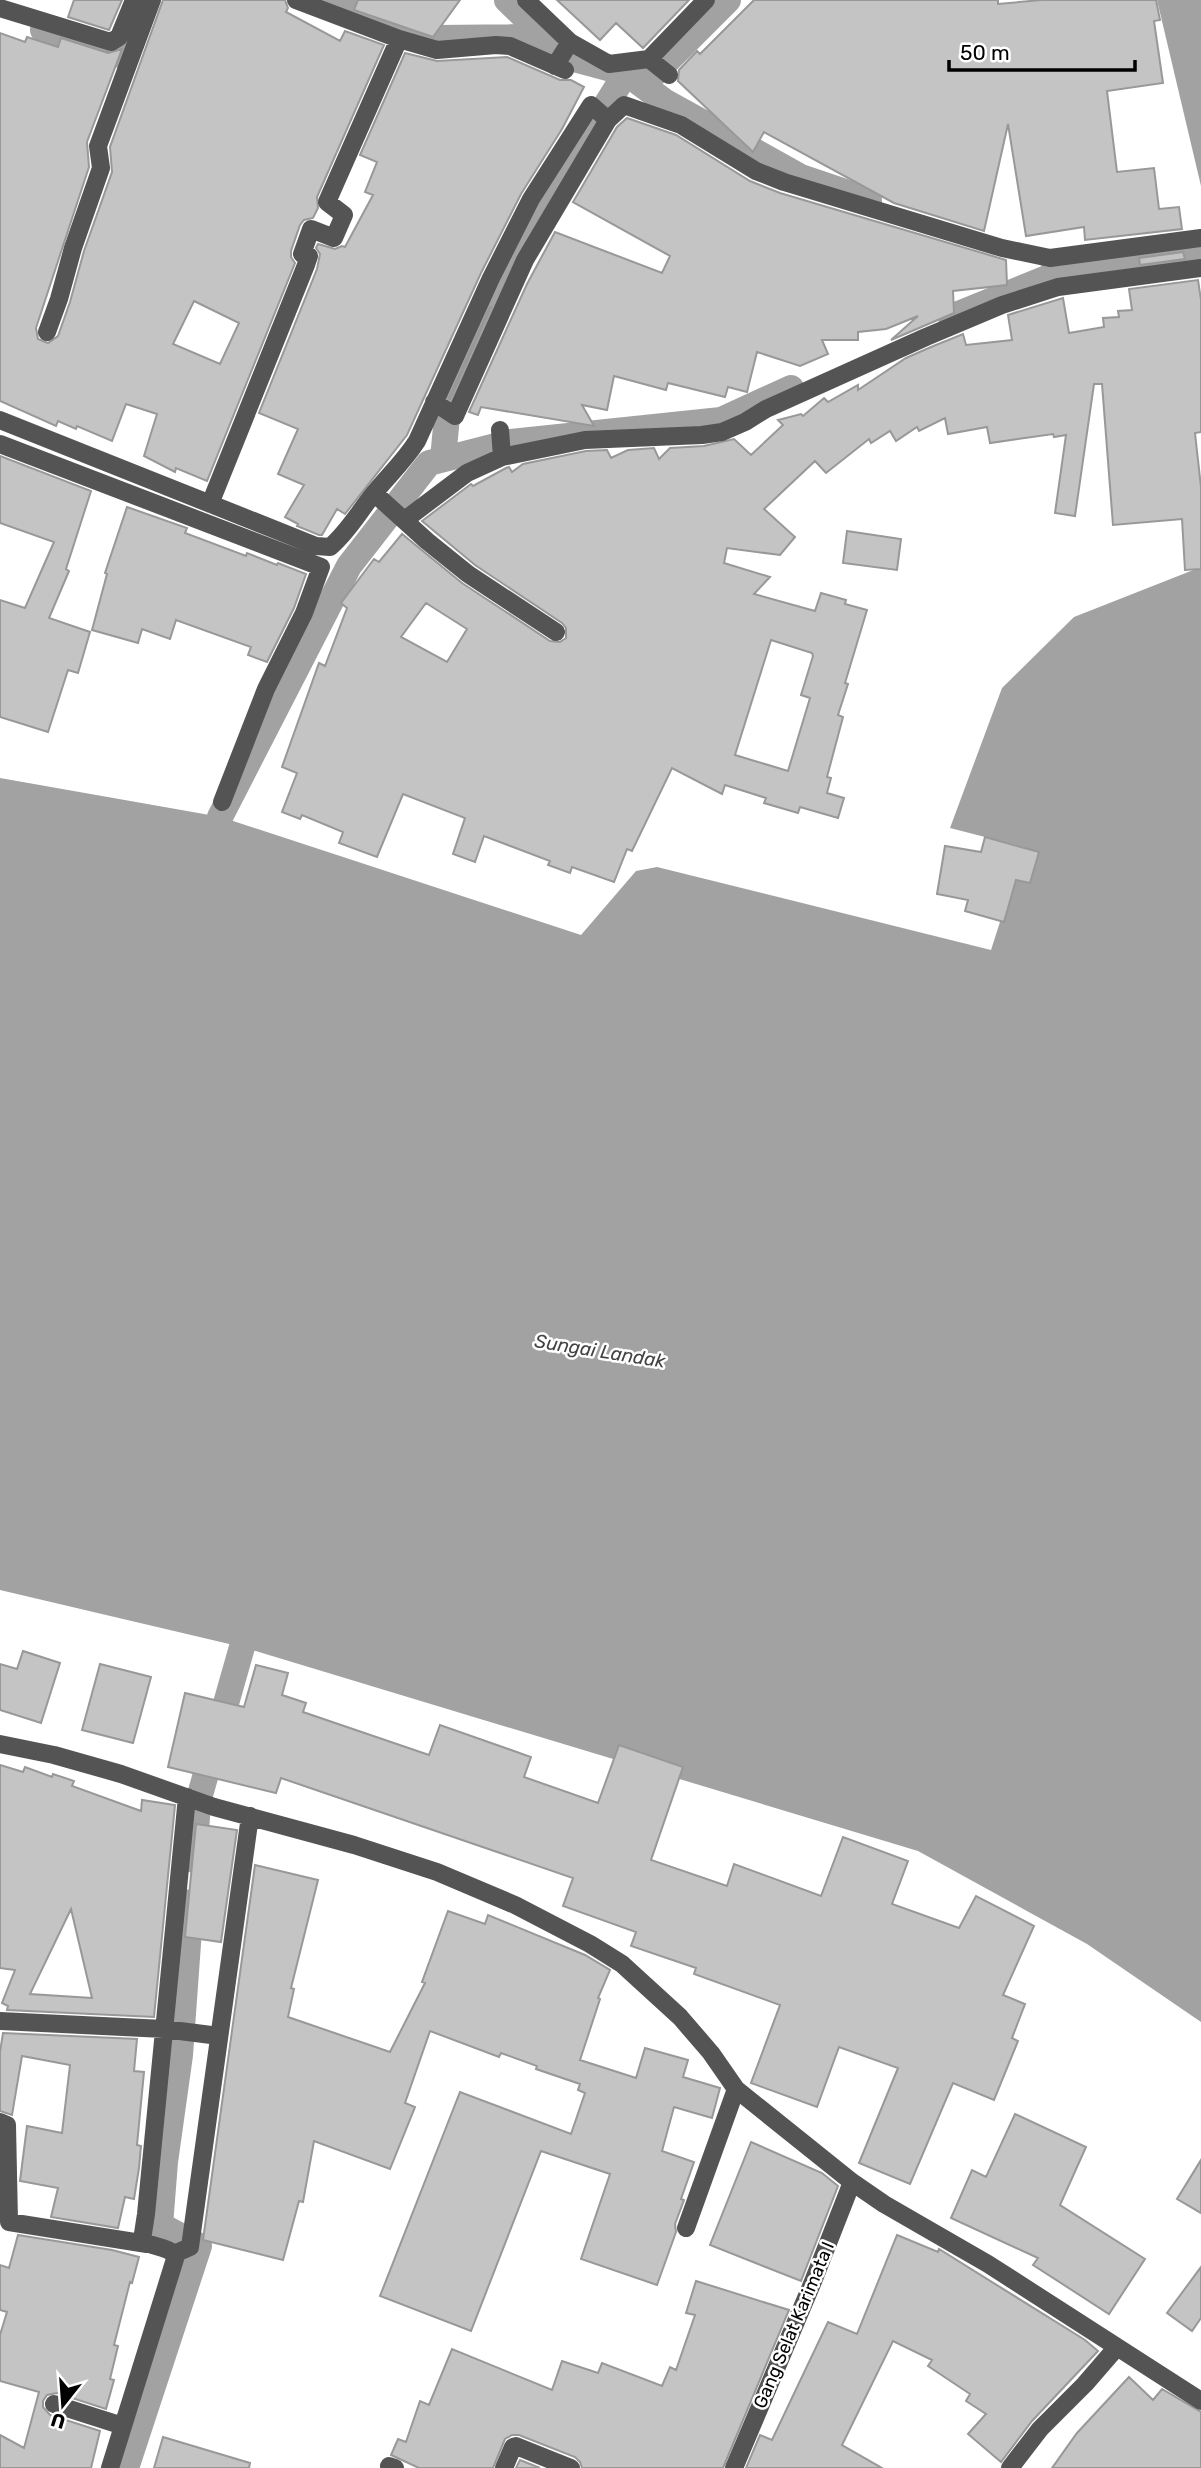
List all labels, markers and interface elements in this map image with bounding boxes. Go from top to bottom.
scale bar [949,28,1134,72]
text: 50 m [960,40,1010,65]
water label: Sungai Landak [533,1329,667,1373]
street label: Gang Selat Karimata I [749,2238,839,2412]
north arrow [28,2370,98,2440]
text: U [48,2408,68,2434]

